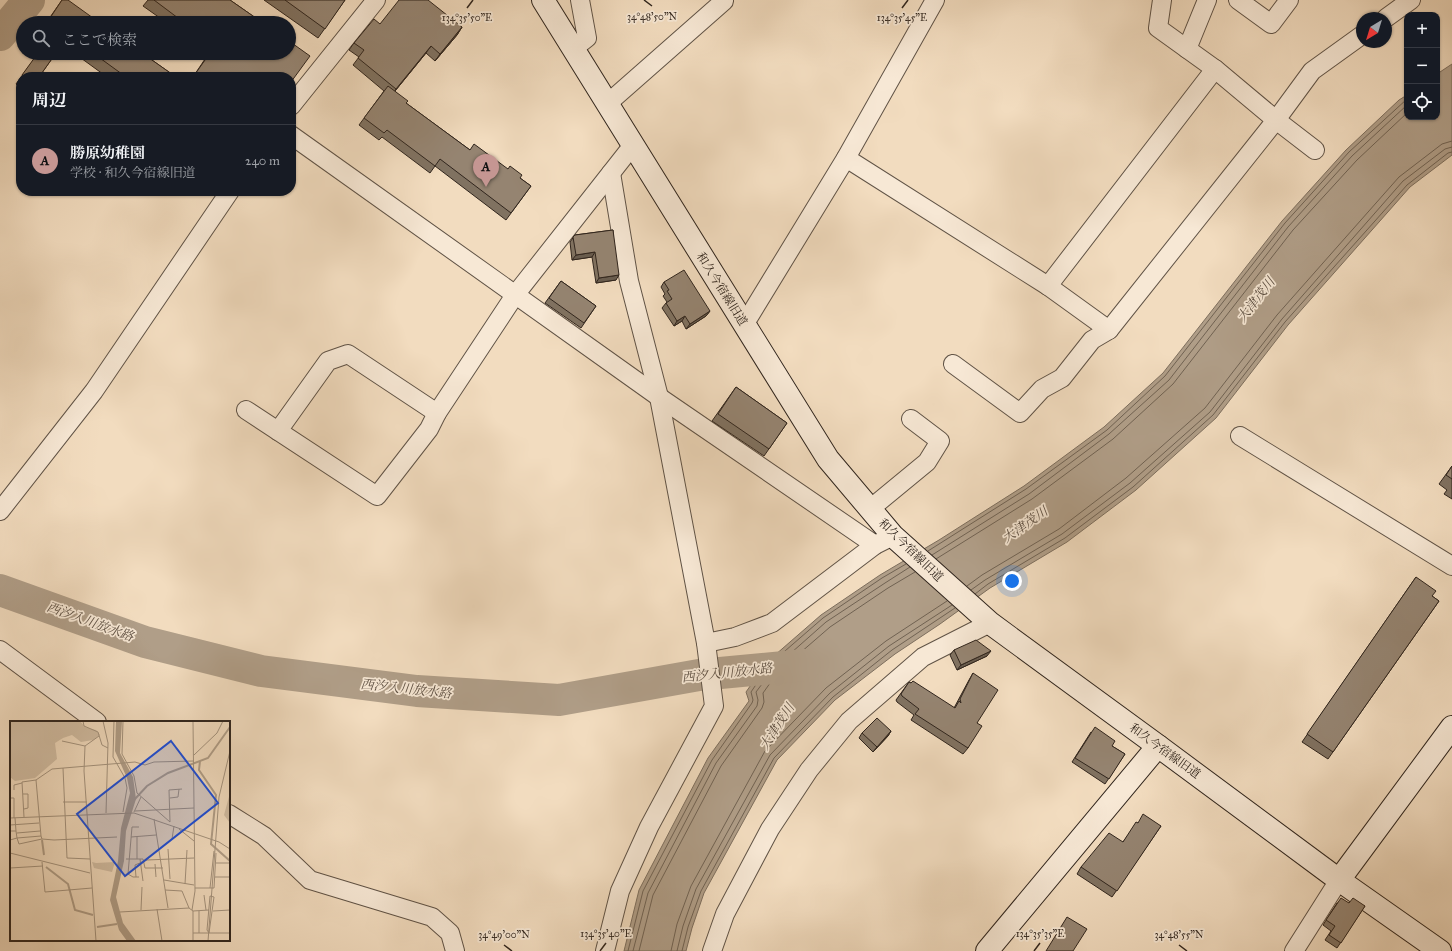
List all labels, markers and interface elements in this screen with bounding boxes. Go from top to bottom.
text: 34°48'50"N [627,11,678,23]
text: 134°35'50"E [442,12,492,24]
text: 134°35'45"E [877,12,927,24]
north arrow [1356,12,1392,48]
map controls [1404,12,1440,120]
button: + [1404,12,1440,48]
search box [16,16,296,60]
icon: search [30,27,52,49]
text: ここで検索 [62,31,137,49]
button: − [1404,48,1440,84]
button: locate [1404,84,1440,120]
text: 周辺 [32,90,66,111]
text: 勝原幼稚園 [70,144,145,162]
text: A [41,153,49,169]
text: 240 m [245,153,280,169]
pin: A [473,154,499,187]
text: 学校 · 和久今宿線旧道 [70,165,195,181]
street label: 和久今宿線旧道 [694,250,750,328]
water label: 大津茂川 [1234,273,1280,325]
water label: 大津茂川 [999,502,1053,546]
street label: 和久今宿線旧道 [876,516,946,584]
your location [1002,571,1022,591]
water label: 西汐入川放水路 [45,599,136,645]
water label: 西汐入川放水路 [681,660,774,686]
water label: 西汐入川放水路 [360,676,453,702]
water label: 大津茂川 [756,699,799,753]
inset map [10,721,230,941]
street label: 和久今宿線旧道 [1127,721,1203,781]
text: 134°35'40"E [580,928,632,940]
text: 134°35'35"E [1016,928,1064,940]
text: 34°49'00"N [478,929,530,941]
text: 34°48'55"N [1154,929,1204,941]

